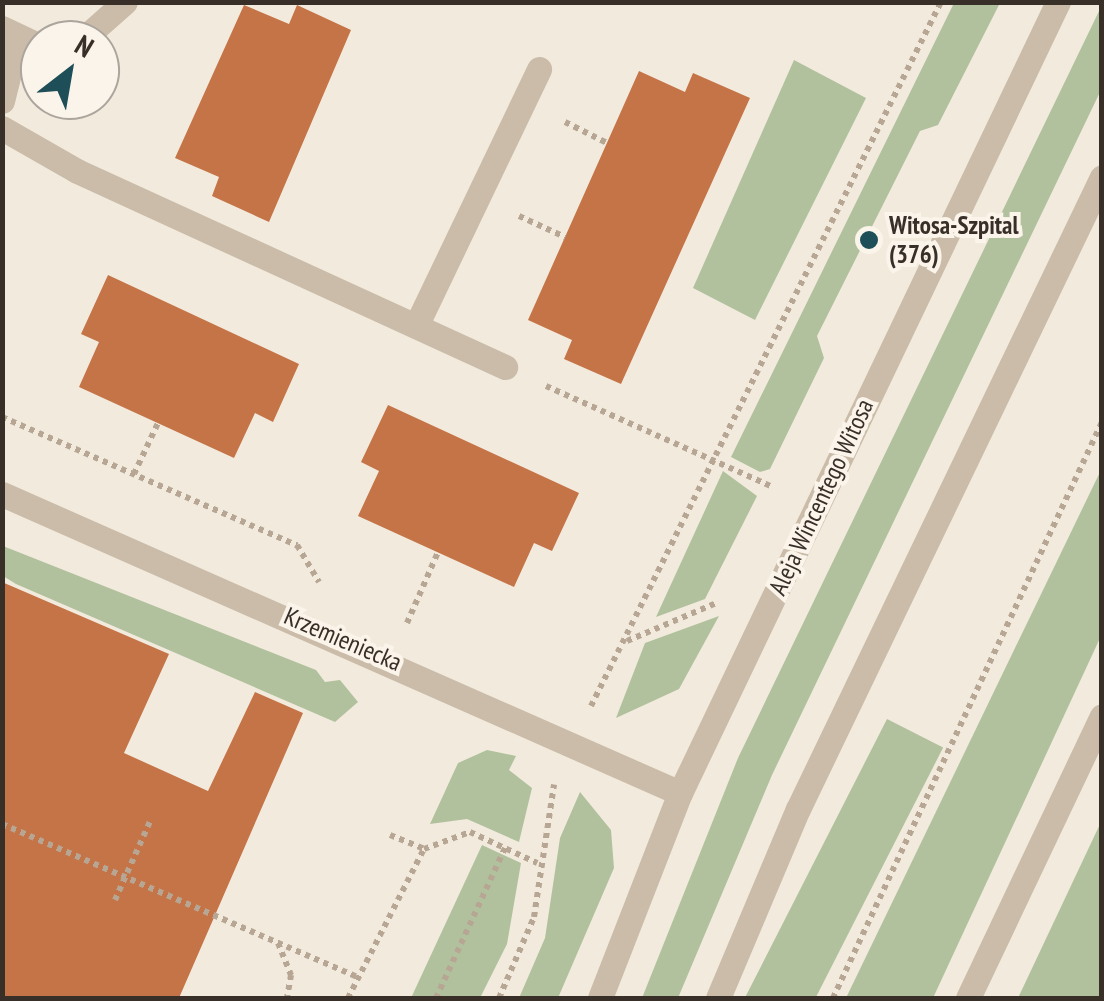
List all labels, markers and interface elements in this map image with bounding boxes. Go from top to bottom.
north arrow [20,20,120,120]
text: N [69,26,101,65]
place label: Witosa-Szpital (376) [889,211,1018,270]
marker: Witosa-Szpital (376) [858,229,880,251]
street label: Aleja Wincentego Witosa [762,394,880,600]
street label: Krzemieniecka [280,601,406,677]

